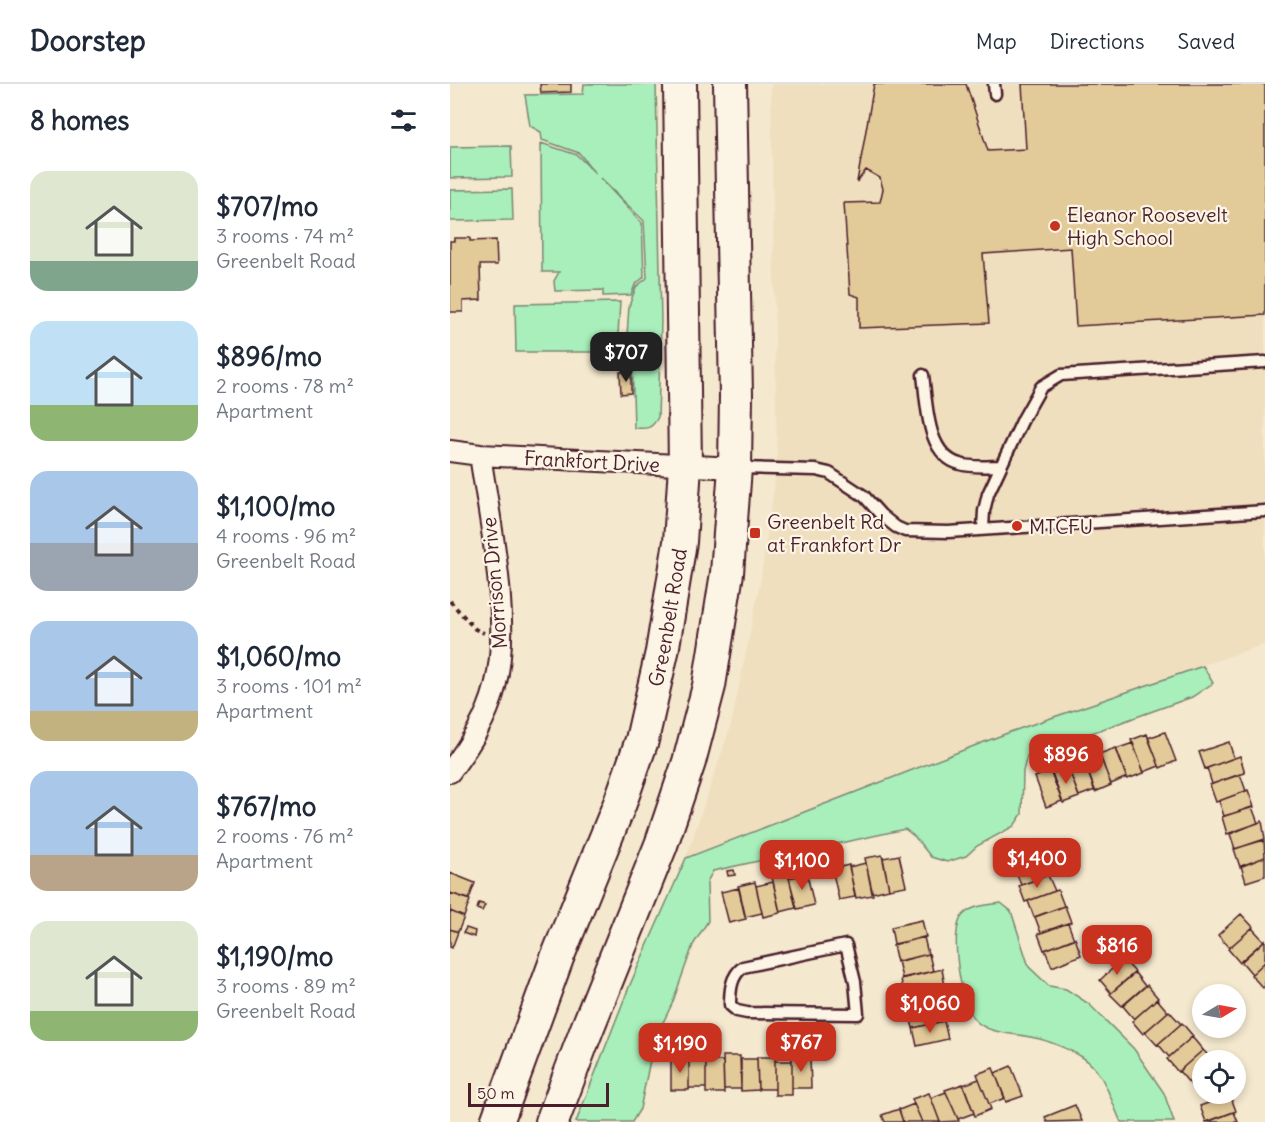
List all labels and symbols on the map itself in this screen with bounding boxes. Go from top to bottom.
place label: Eleanor Roosevelt High School [1067,202,1228,250]
marker: Eleanor Roosevelt High School [1048,219,1062,233]
pin: $707 [590,332,662,383]
street label: Frankfort Drive [523,445,661,477]
place label: Greenbelt Rd at Frankfort Dr [767,509,901,557]
place label: MTCFU [1029,514,1093,539]
street label: Morrison Drive [476,516,512,650]
marker: MTCFU [1010,519,1024,533]
marker: Greenbelt Rd at Frankfort Dr [748,526,762,540]
street label: Greenbelt Road [642,546,691,689]
pin: $896 [1030,734,1102,785]
pin: $1,400 [988,838,1086,889]
pin: $1,100 [753,840,851,891]
pin: $816 [1081,925,1153,976]
pin: $1,060 [881,983,979,1034]
north arrow [1192,984,1246,1038]
pin: $767 [765,1022,837,1073]
pin: $1,190 [631,1023,729,1074]
scale bar [468,1080,609,1108]

